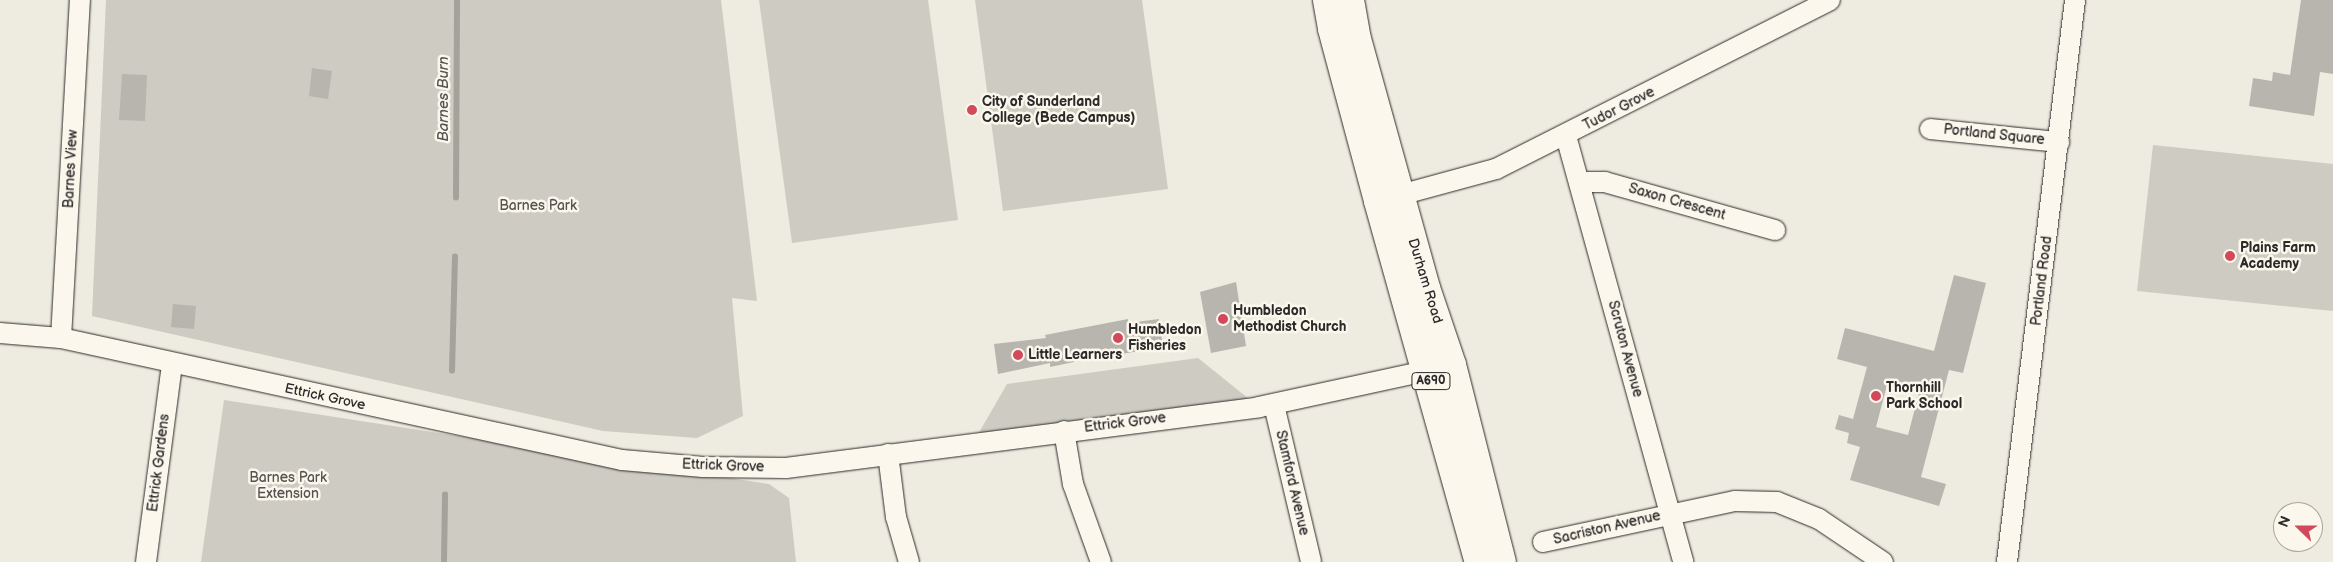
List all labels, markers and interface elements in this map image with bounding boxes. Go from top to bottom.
water label: Barnes Burn [435,56,453,142]
street label: Tudor Grove [1580,84,1658,134]
place label: City of Sunderland College (Bede Campus) [982,94,1135,126]
marker: City of Sunderland College (Bede Campus) [966,104,978,116]
street label: Portland Square [1943,121,2045,149]
street label: Barnes View [61,129,81,209]
street label: Saxon Crescent [1627,180,1727,224]
park label: Barnes Park [499,198,577,214]
street label: Portland Road [2028,235,2056,327]
street label: Durham Road [1404,236,1446,326]
place label: Plains Farm Academy [2240,240,2316,272]
marker: Plains Farm Academy [2224,250,2236,262]
street label: Scruton Avenue [1604,299,1646,399]
place label: Humbledon Methodist Church [1233,303,1346,336]
marker: Humbledon Methodist Church [1217,313,1229,325]
place label: Humbledon Fisheries [1128,322,1201,354]
marker: Humbledon Fisheries [1112,332,1124,344]
place label: Little Learners [1028,347,1122,363]
marker: Little Learners [1012,349,1024,361]
road number: A690 [1411,372,1451,391]
street label: Ettrick Grove [283,380,367,414]
place label: Thornhill Park School [1886,380,1962,412]
marker: Thornhill Park School [1870,390,1882,402]
street label: Ettrick Grove [1083,410,1167,436]
street label: Ettrick Gardens [145,413,173,513]
street label: Stamford Avenue [1272,429,1312,537]
street label: Ettrick Grove [682,456,764,476]
park label: Barnes Park Extension [249,470,327,502]
north arrow [2273,502,2323,552]
street label: Sacriston Avenue [1552,507,1662,549]
text: N [2275,514,2294,530]

